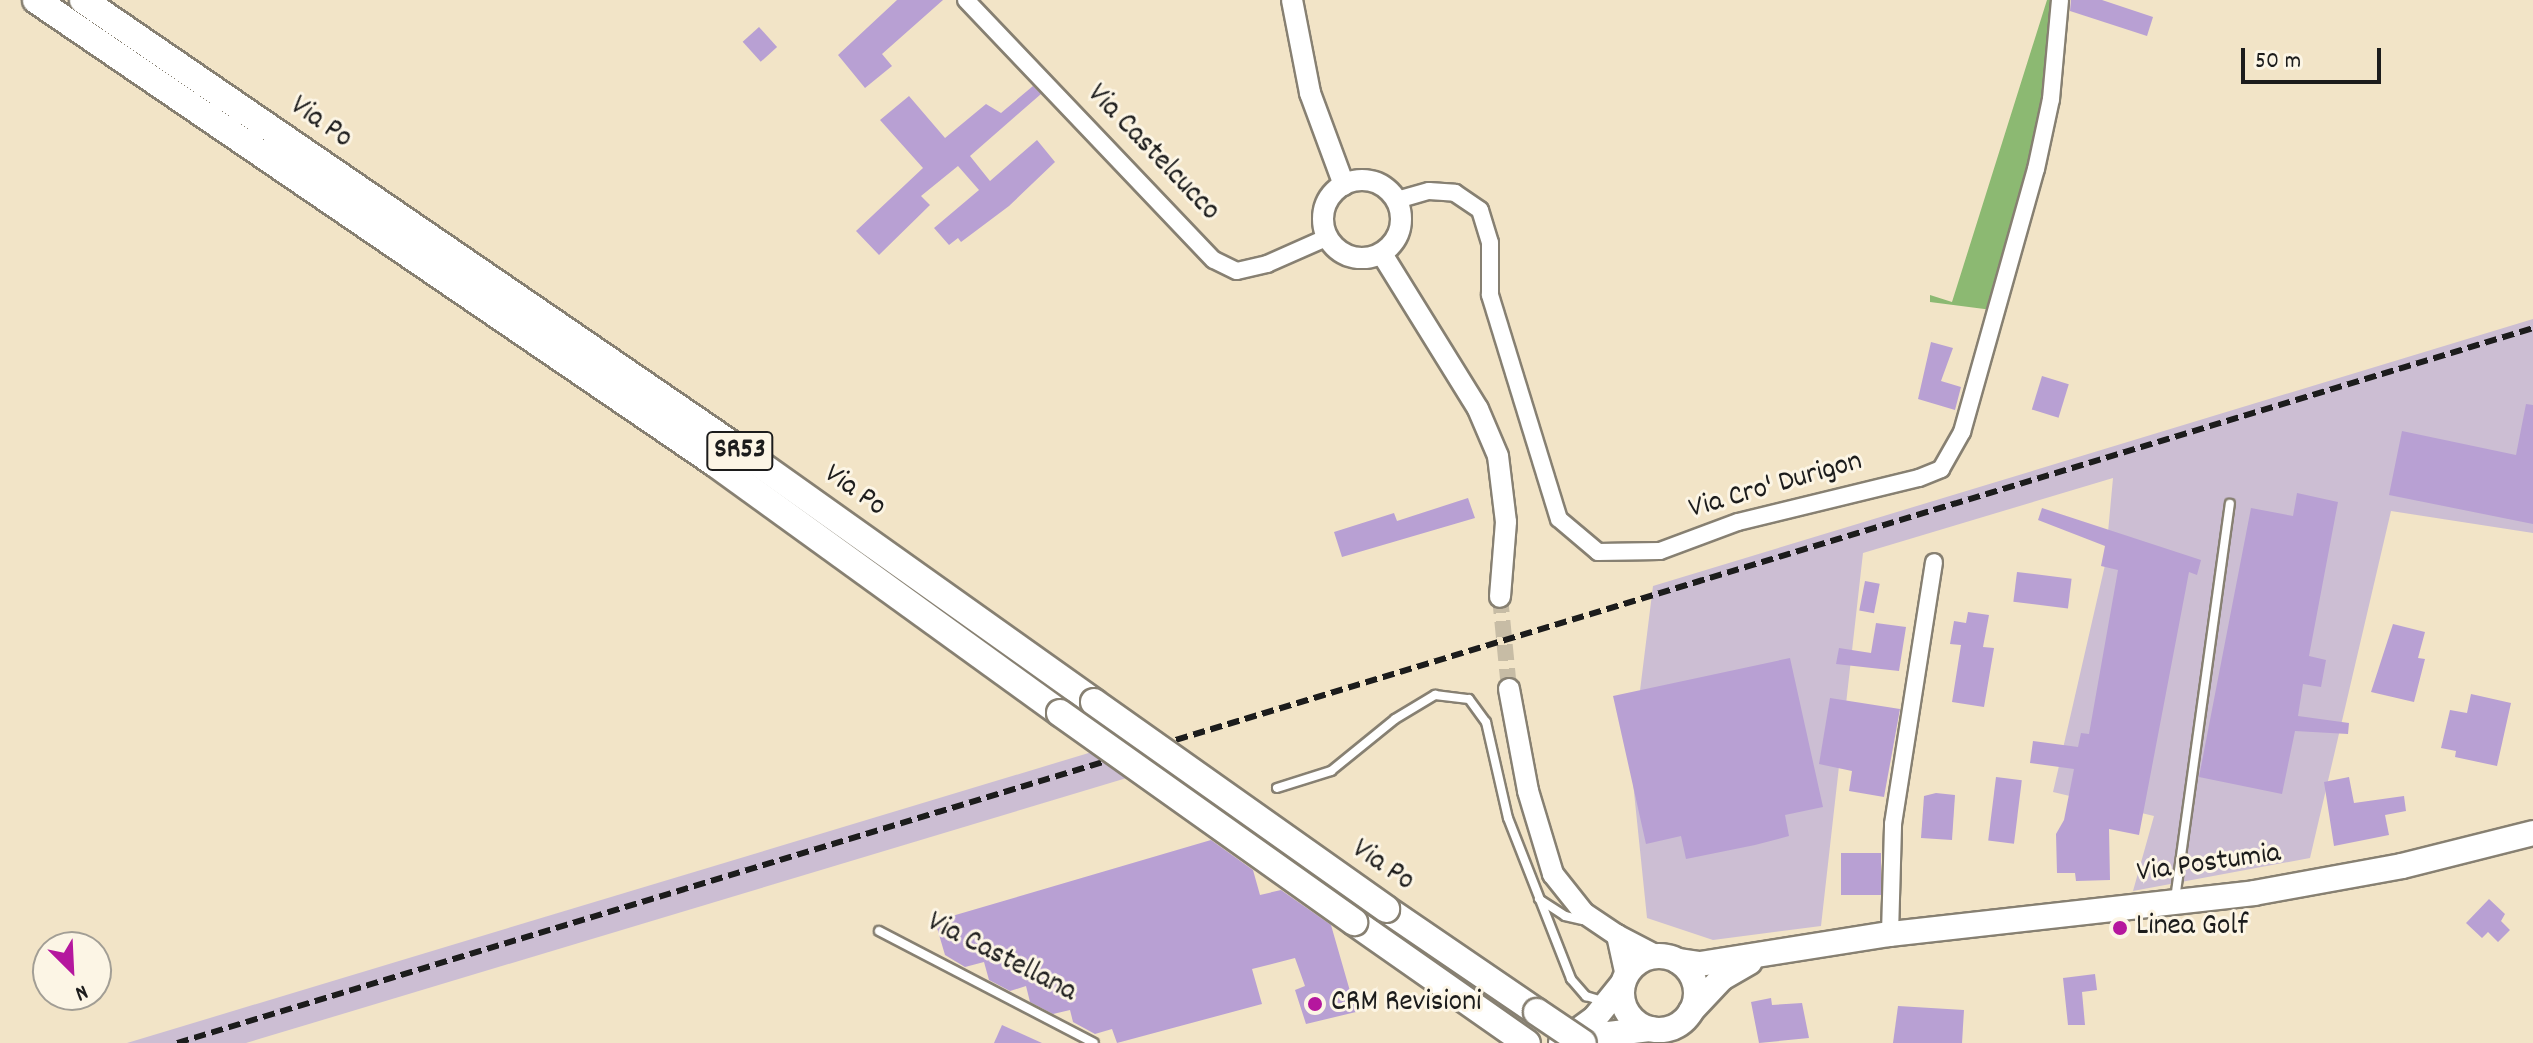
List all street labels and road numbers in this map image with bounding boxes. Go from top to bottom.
street label: Via Castelcucco [1078,78,1226,230]
street label: Via Po [282,90,358,158]
road number: SR53 [706,427,774,475]
street label: Via Cro' Durigon [1685,445,1867,529]
street label: Via Po [816,458,892,526]
street label: Via Po [1344,833,1420,901]
street label: Via Postumia [2135,837,2283,893]
street label: Via Castellana [920,906,1082,1012]

